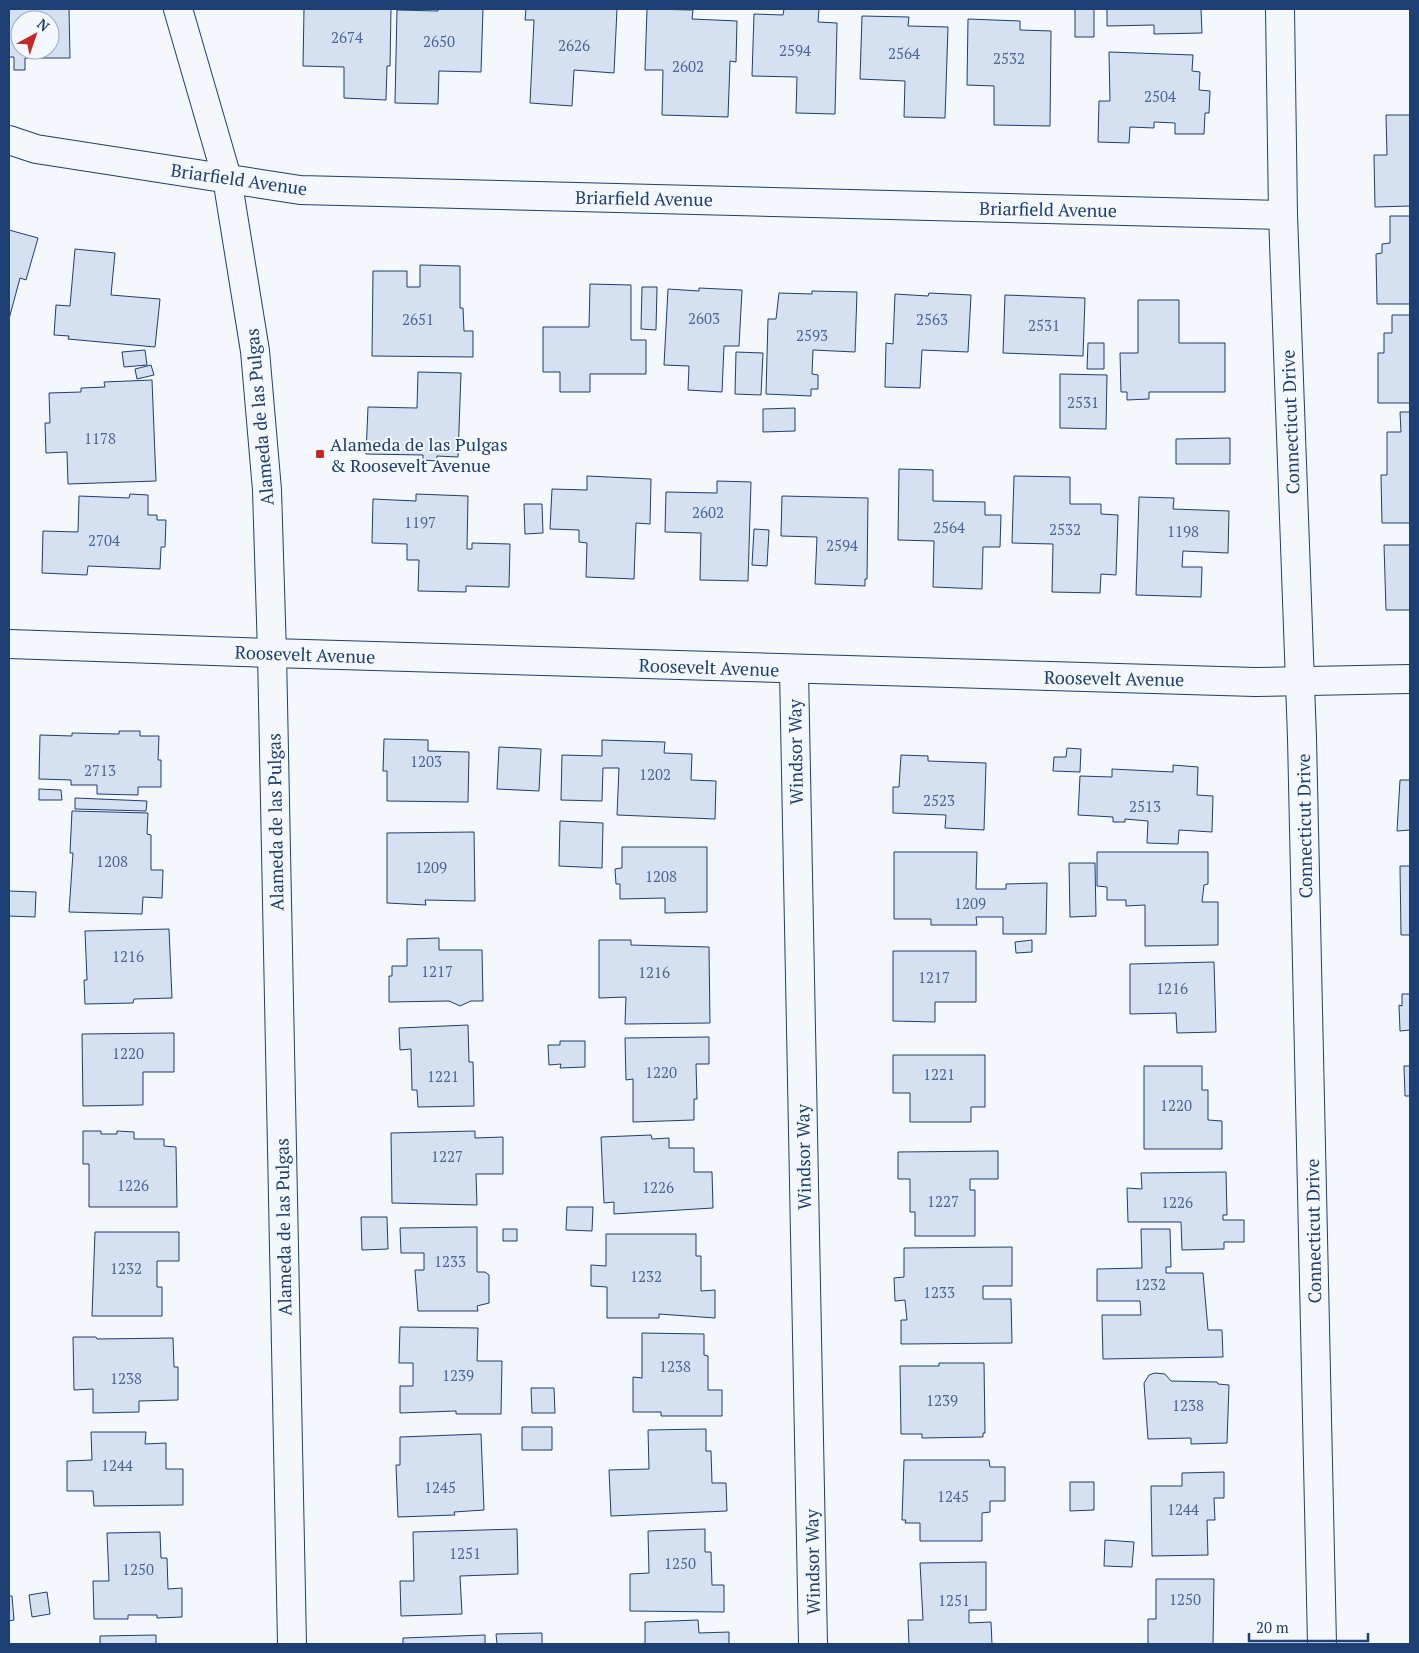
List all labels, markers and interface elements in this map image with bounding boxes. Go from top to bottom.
north arrow [10,10,60,60]
text: N [34,14,54,36]
house number: 2674 [331,27,363,47]
house number: 2650 [423,31,455,51]
house number: 2626 [558,35,590,55]
house number: 2594 [779,40,811,60]
house number: 2564 [888,43,920,63]
house number: 2532 [993,48,1025,68]
house number: 2602 [672,56,704,76]
house number: 2504 [1144,86,1176,106]
street label: Briarfield Avenue [169,158,309,200]
street label: Briarfield Avenue [575,185,713,211]
street label: Briarfield Avenue [979,196,1117,222]
house number: 2603 [688,308,720,328]
house number: 2651 [402,309,434,329]
house number: 2563 [916,309,948,329]
house number: 2531 [1028,315,1060,335]
house number: 2593 [796,325,828,345]
street label: Alameda de las Pulgas [239,327,279,507]
street label: Connecticut Drive [1275,349,1305,495]
house number: 2531 [1067,392,1099,412]
house number: 1178 [84,428,116,448]
place label: Alameda de las Pulgas & Roosevelt Avenue [330,432,508,477]
marker: Alameda de las Pulgas & Roosevelt Avenue [314,448,326,460]
house number: 2602 [692,502,724,522]
house number: 1197 [404,512,436,532]
house number: 2564 [933,517,965,537]
house number: 2532 [1049,519,1081,539]
house number: 1198 [1167,521,1199,541]
house number: 2704 [88,530,120,550]
house number: 2594 [826,535,858,555]
street label: Roosevelt Avenue [234,640,376,668]
street label: Roosevelt Avenue [638,653,780,681]
street label: Roosevelt Avenue [1044,665,1184,691]
street label: Windsor Way [782,698,808,805]
street label: Alameda de las Pulgas [261,733,289,911]
house number: 1203 [410,751,442,771]
street label: Connecticut Drive [1291,753,1317,899]
house number: 2713 [84,760,116,780]
house number: 1202 [639,764,671,784]
house number: 2523 [923,790,955,810]
house number: 2513 [1129,796,1161,816]
house number: 1208 [96,851,128,871]
house number: 1209 [415,857,447,877]
house number: 1208 [645,866,677,886]
house number: 1209 [954,893,986,913]
house number: 1216 [112,946,144,966]
house number: 1217 [421,961,453,981]
house number: 1216 [638,962,670,982]
house number: 1217 [918,967,950,987]
house number: 1216 [1156,978,1188,998]
house number: 1220 [112,1043,144,1063]
house number: 1220 [645,1062,677,1082]
house number: 1221 [923,1064,955,1084]
house number: 1221 [427,1066,459,1086]
house number: 1220 [1160,1095,1192,1115]
street label: Windsor Way [790,1103,816,1210]
street label: Alameda de las Pulgas [269,1138,297,1316]
house number: 1227 [431,1146,463,1166]
street label: Connecticut Drive [1300,1158,1326,1304]
house number: 1226 [117,1175,149,1195]
house number: 1226 [642,1177,674,1197]
house number: 1227 [927,1191,959,1211]
house number: 1226 [1161,1192,1193,1212]
house number: 1233 [434,1251,466,1271]
house number: 1232 [110,1258,142,1278]
house number: 1232 [630,1266,662,1286]
house number: 1232 [1134,1274,1166,1294]
house number: 1233 [923,1282,955,1302]
house number: 1238 [659,1356,691,1376]
house number: 1239 [442,1365,474,1385]
house number: 1238 [110,1368,142,1388]
house number: 1239 [926,1390,958,1410]
house number: 1238 [1172,1395,1204,1415]
house number: 1244 [101,1455,133,1475]
house number: 1245 [424,1477,456,1497]
house number: 1245 [937,1486,969,1506]
house number: 1244 [1167,1499,1199,1519]
street label: Windsor Way [799,1508,825,1615]
house number: 1251 [449,1543,481,1563]
house number: 1250 [664,1553,696,1573]
house number: 1250 [122,1559,154,1579]
house number: 1250 [1169,1589,1201,1609]
house number: 1251 [938,1590,970,1610]
scale bar [1249,1610,1368,1642]
text: 20 m [1256,1617,1289,1637]

